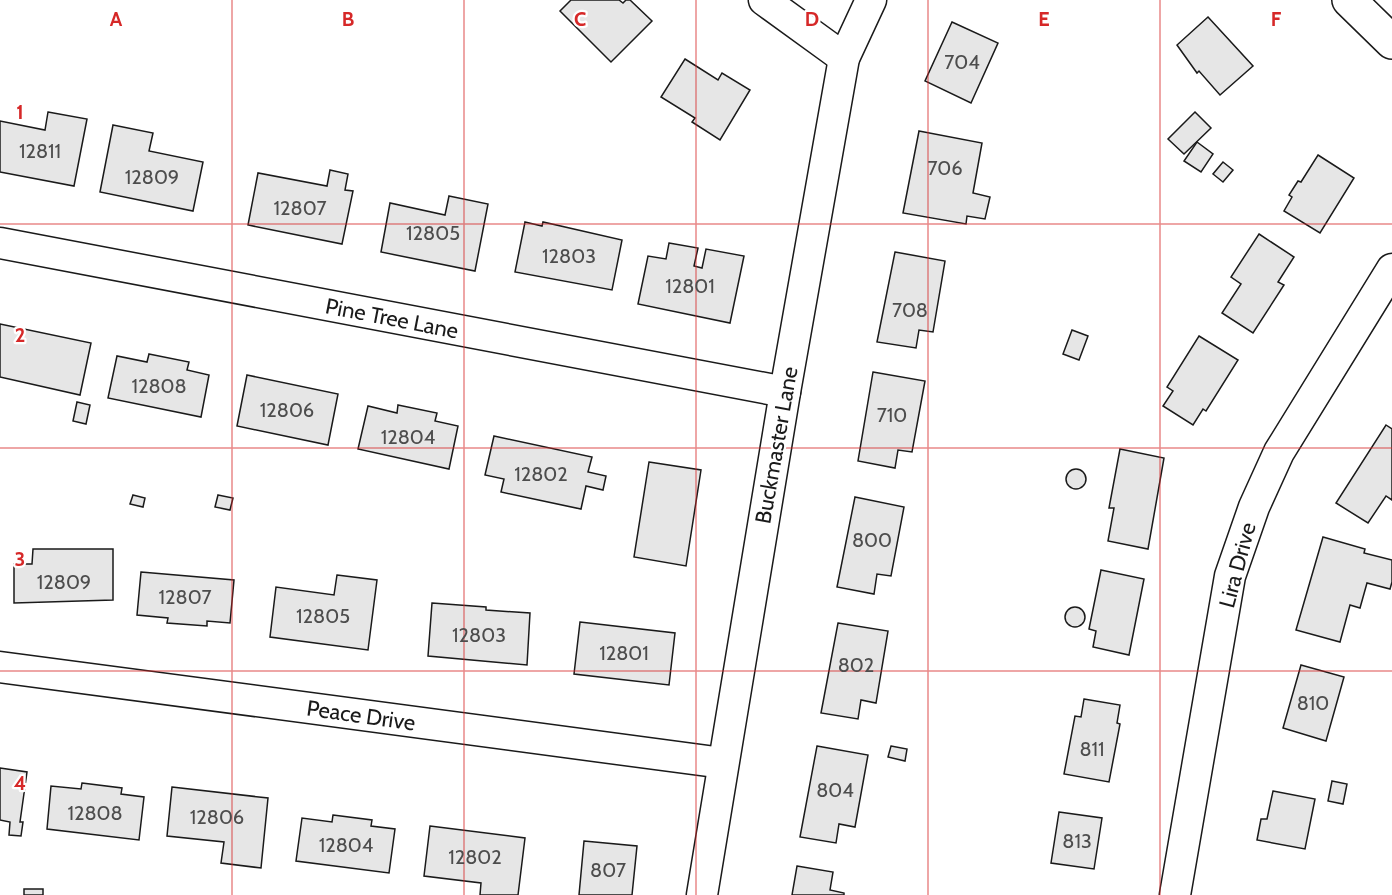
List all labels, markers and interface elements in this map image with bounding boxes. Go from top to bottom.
text: A [110,7,123,31]
text: B [342,7,354,31]
text: C [574,7,586,31]
text: D [805,7,819,31]
text: E [1038,7,1050,31]
text: F [1271,7,1282,31]
house number: 704 [944,50,980,74]
text: 1 [16,100,24,124]
house number: 12811 [19,139,61,163]
house number: 706 [927,156,963,180]
house number: 12809 [125,165,179,189]
house number: 12807 [274,196,326,220]
house number: 12805 [406,221,460,245]
house number: 12803 [542,244,596,268]
house number: 12801 [665,274,715,298]
street label: Pine Tree Lane [323,292,461,345]
house number: 708 [892,298,928,322]
text: 2 [15,323,25,347]
street label: Buckmaster Lane [749,364,804,526]
house number: 12808 [131,374,187,398]
house number: 12806 [260,398,314,422]
house number: 710 [877,403,907,427]
house number: 12804 [381,425,436,449]
house number: 12802 [514,462,568,486]
street label: Lira Drive [1213,519,1262,611]
house number: 800 [852,528,892,552]
text: 3 [15,547,25,571]
house number: 12809 [37,570,91,594]
house number: 12807 [159,585,211,609]
house number: 12805 [296,604,350,628]
house number: 12803 [452,623,506,647]
house number: 12801 [599,641,649,665]
house number: 802 [838,653,874,677]
house number: 810 [1297,691,1329,715]
street label: Peace Drive [305,695,417,736]
house number: 811 [1079,737,1105,761]
text: 4 [14,771,26,795]
house number: 804 [816,778,854,802]
house number: 12808 [67,801,123,825]
house number: 12806 [190,805,244,829]
house number: 813 [1062,829,1092,853]
house number: 12804 [319,833,374,857]
house number: 12802 [448,845,502,869]
house number: 807 [590,858,626,882]

